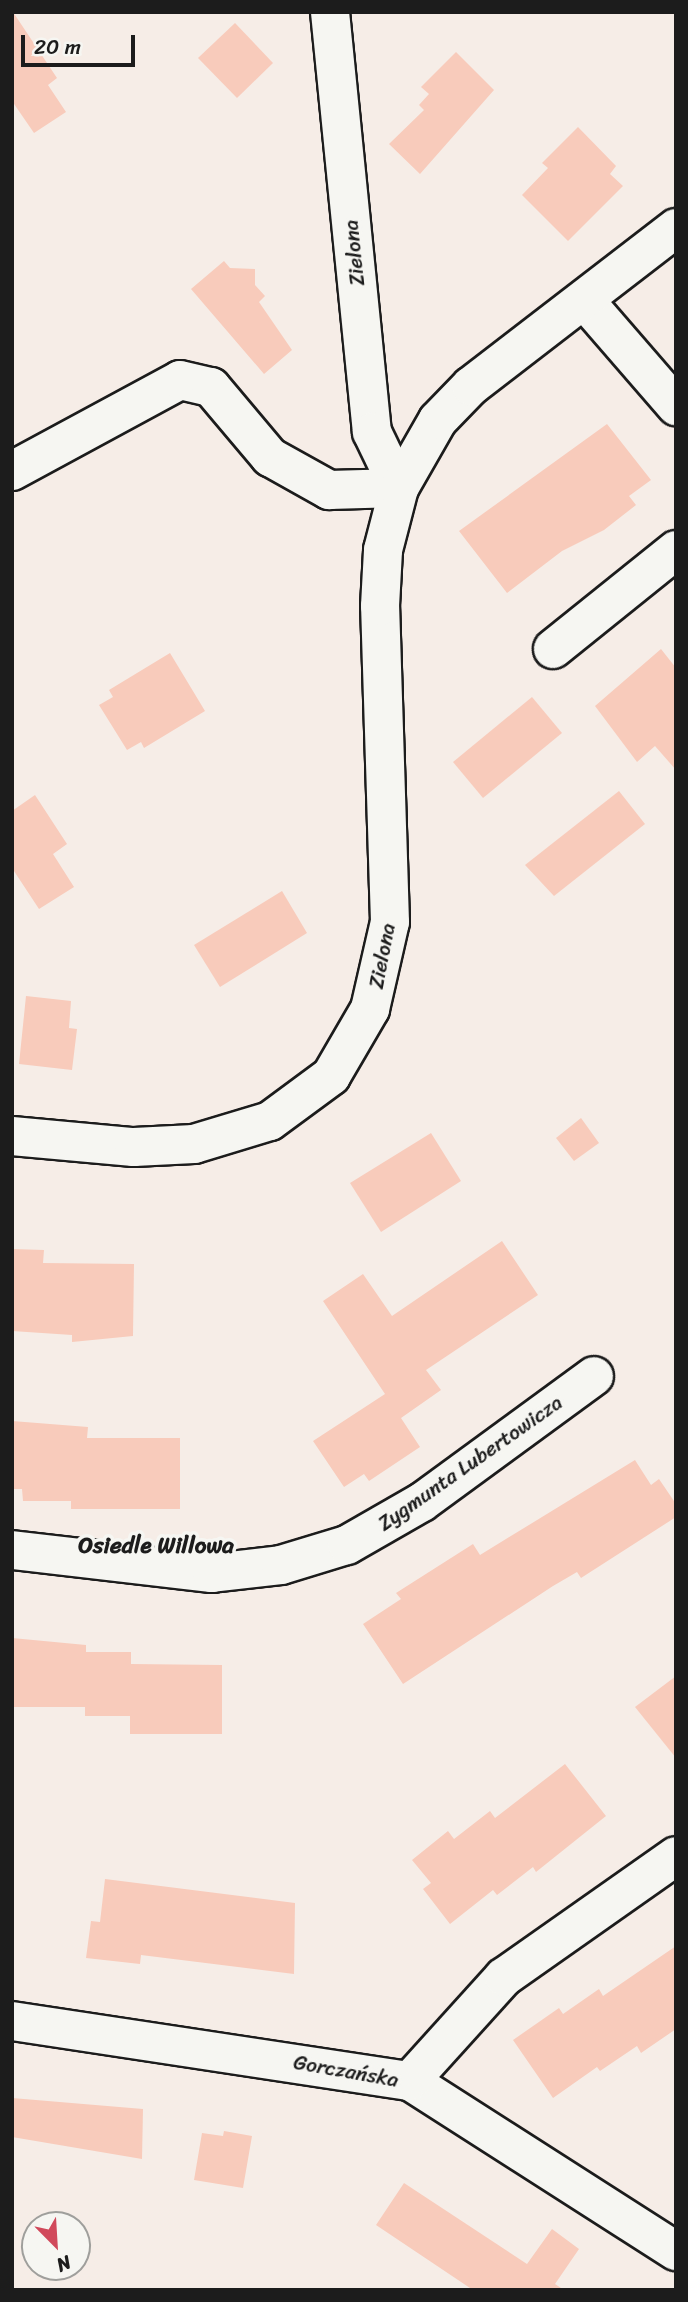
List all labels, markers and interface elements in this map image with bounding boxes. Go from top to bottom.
scale bar [24,21,138,65]
text: 20 m [34,28,81,66]
street label: Zielona [338,219,370,287]
street label: Zielona [363,921,401,991]
street label: Zygmunta Lubertowicza [373,1390,567,1536]
district label: Osiedle Willowa [78,1532,234,1560]
street label: Gorczańska [292,2049,400,2093]
north arrow [21,2211,91,2281]
text: N [51,2246,77,2282]

